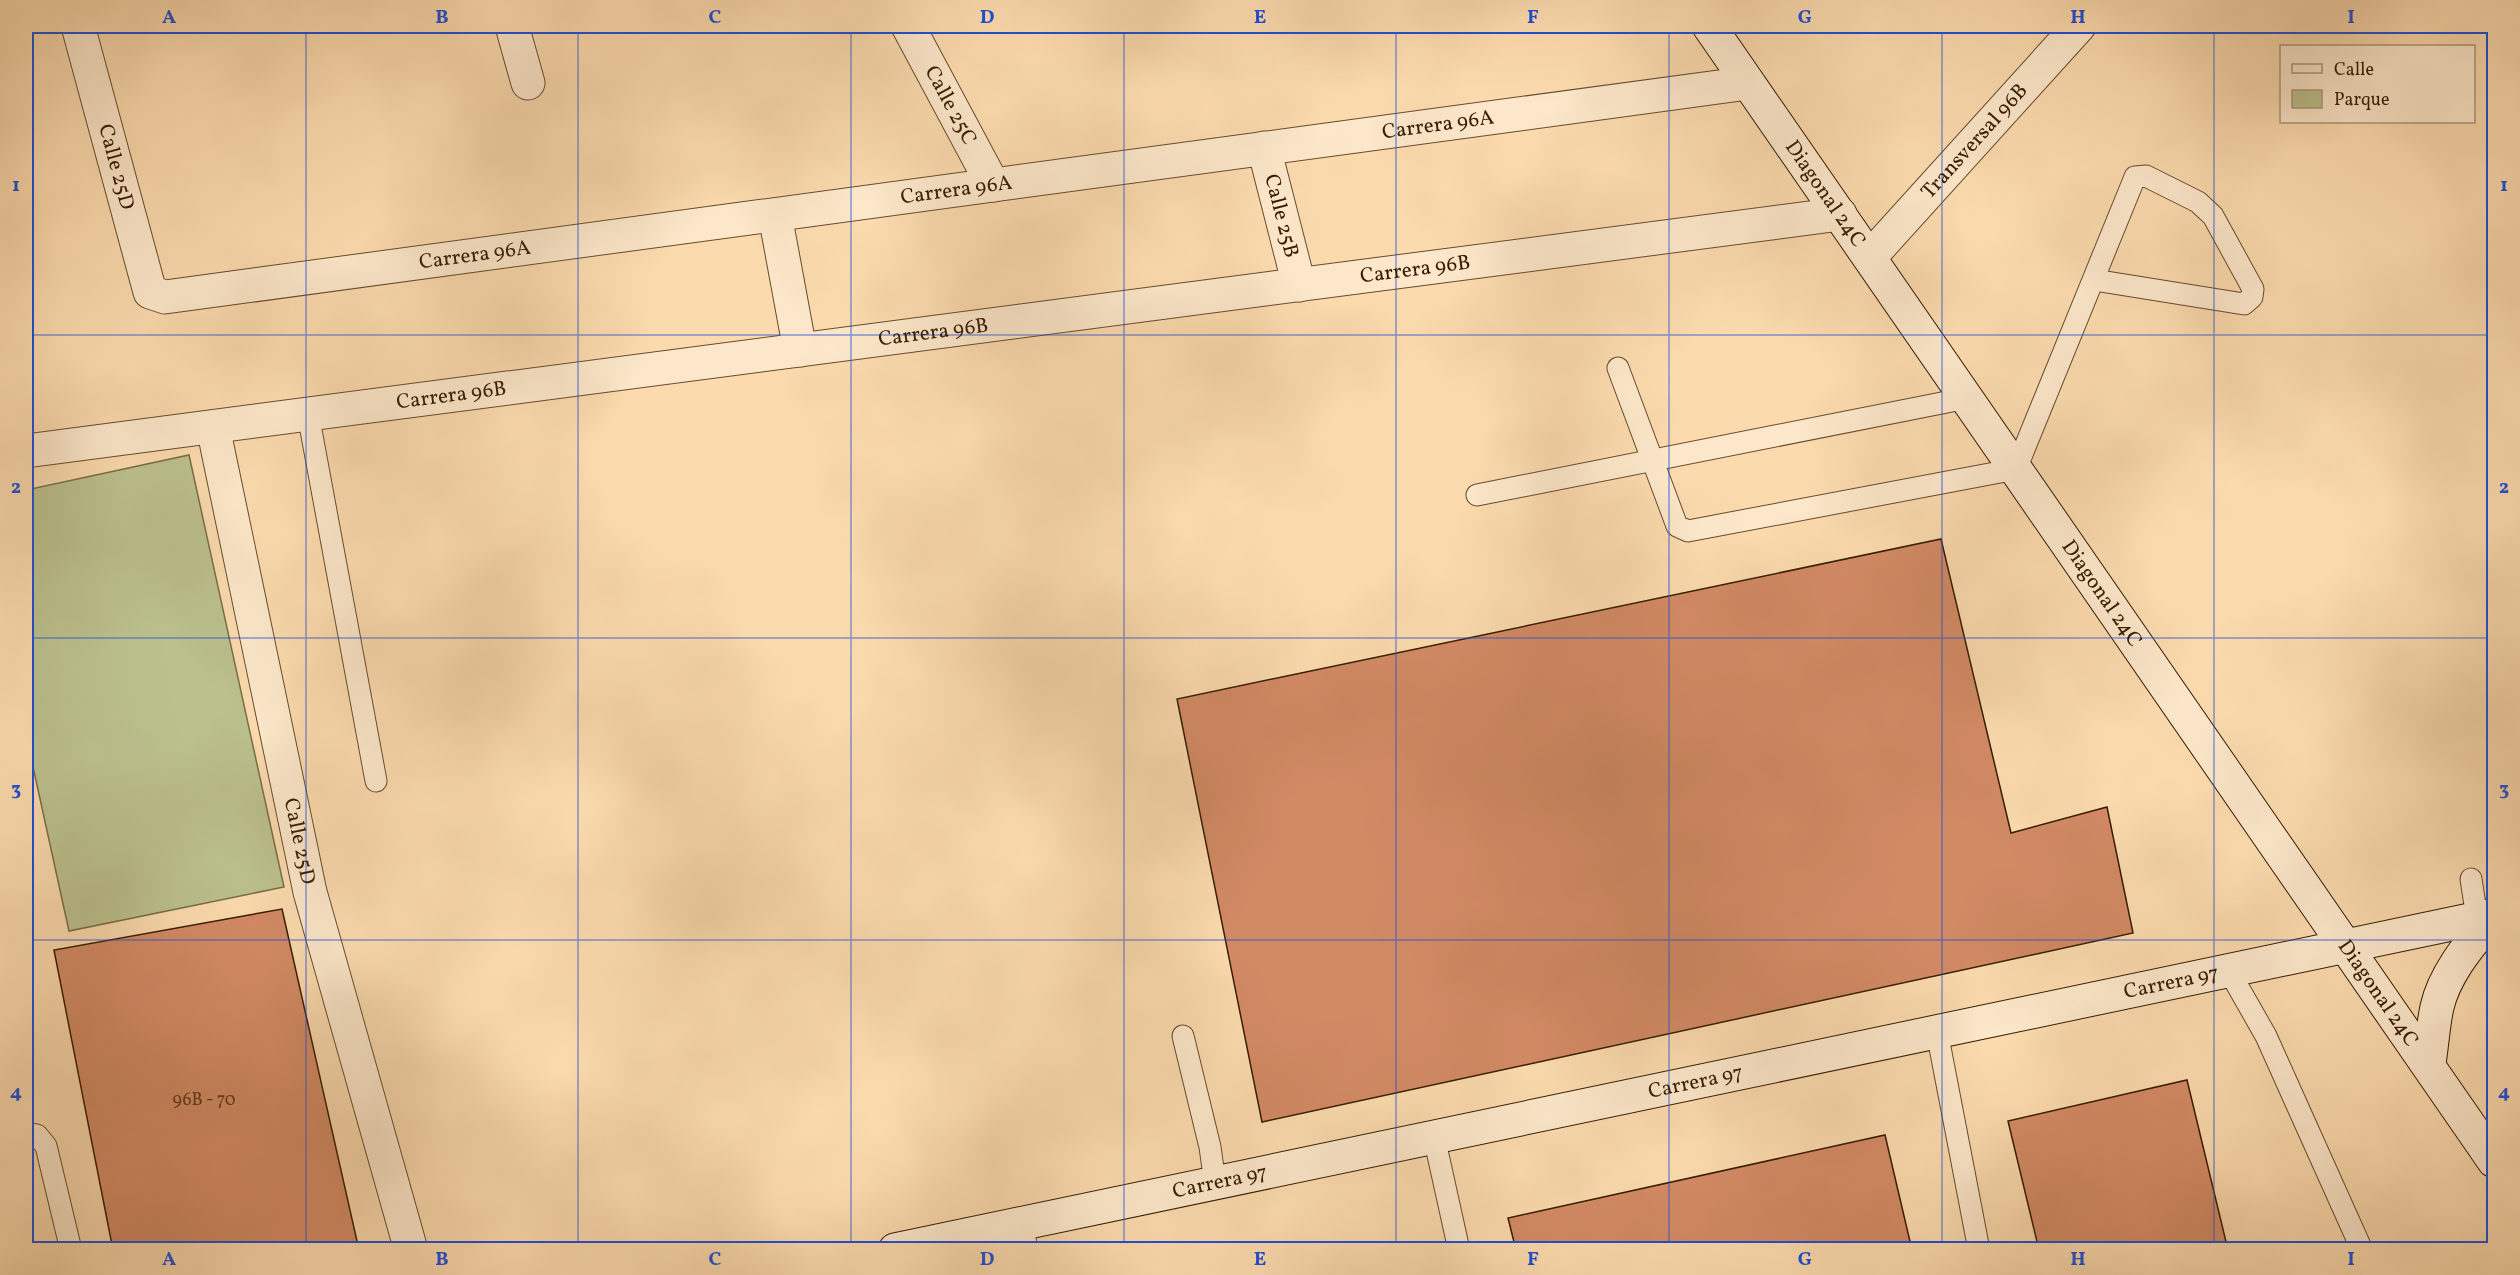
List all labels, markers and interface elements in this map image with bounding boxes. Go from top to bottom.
text: A [162,4,176,32]
text: B [435,4,449,32]
text: C [709,4,722,32]
text: D [980,4,994,32]
text: E [1254,4,1266,32]
text: F [1527,4,1539,32]
text: G [1798,4,1812,32]
text: H [2070,4,2086,32]
text: I [2347,4,2355,32]
legend [2280,45,2475,123]
text: Calle [2334,58,2374,83]
street label: Calle 25C [917,61,983,150]
street label: Transversal 96B [1915,77,2035,206]
text: Parque [2334,88,2389,113]
street label: Carrera 96A [1380,103,1496,147]
street label: Calle 25D [91,121,142,213]
street label: Diagonal 24C [1778,134,1872,253]
street label: Carrera 96A [899,168,1014,212]
street label: Calle 25B [1257,171,1306,261]
text: 1 [12,172,20,200]
text: 1 [2500,172,2508,200]
street label: Carrera 96A [417,233,533,277]
street label: Carrera 96B [1358,248,1472,291]
street label: Carrera 96B [877,311,990,354]
street label: Carrera 96B [395,374,508,417]
text: 2 [11,474,21,502]
text: 2 [2499,474,2509,502]
street label: Diagonal 24C [2054,534,2149,653]
text: 3 [11,776,21,804]
text: 3 [2499,776,2509,804]
street label: Calle 25D [276,795,323,887]
street label: Diagonal 24C [2331,934,2425,1053]
street label: Carrera 97 [2121,959,2221,1007]
street label: Carrera 97 [1645,1058,1746,1106]
text: 4 [10,1079,22,1107]
text: 4 [2498,1079,2510,1107]
house number: 96B - 70 [172,1088,236,1113]
street label: Carrera 97 [1170,1158,1270,1206]
text: A [162,1246,176,1274]
text: B [435,1246,449,1274]
text: C [709,1246,722,1274]
text: D [980,1246,994,1274]
text: E [1254,1246,1266,1274]
text: F [1527,1246,1539,1274]
text: G [1798,1246,1812,1274]
text: H [2070,1246,2086,1274]
text: I [2347,1246,2355,1274]

